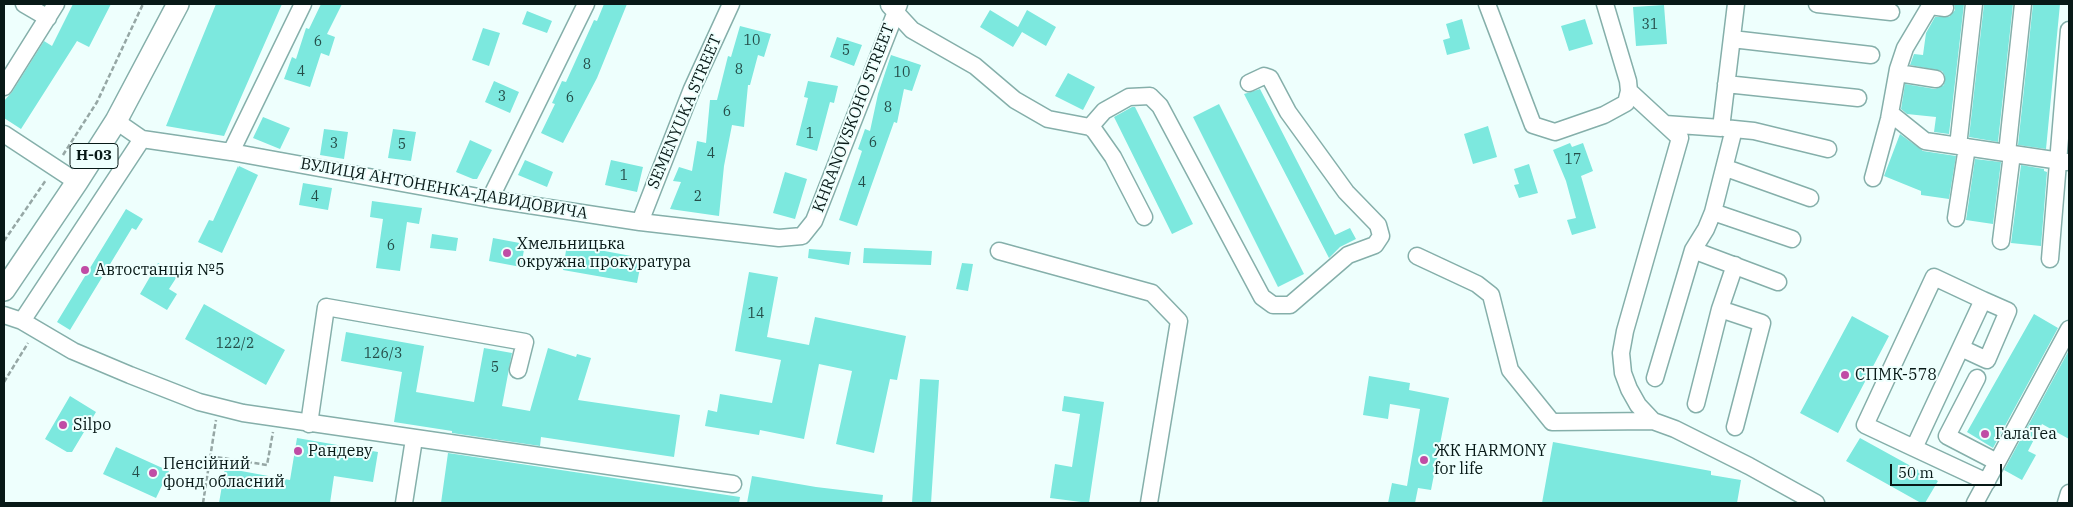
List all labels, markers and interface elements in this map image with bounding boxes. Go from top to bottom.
house number: 31 [1642,17,1658,33]
street label: KHRANOVSKOHO STREET [809,21,899,215]
street label: SEMENYUKA STREET [644,32,726,192]
house number: 10 [744,33,760,49]
house number: 6 [314,34,322,50]
house number: 5 [842,43,850,59]
house number: 8 [583,57,591,73]
house number: 8 [735,62,743,78]
house number: 4 [297,64,305,80]
house number: 10 [894,65,910,81]
house number: 3 [498,89,506,105]
house number: 6 [566,90,574,106]
house number: 8 [884,100,892,116]
house number: 6 [723,104,731,120]
house number: 1 [806,126,814,142]
house number: 6 [869,135,877,151]
house number: 3 [330,136,338,152]
house number: 5 [398,137,406,153]
road number: Н-03 [70,144,118,168]
house number: 4 [707,146,715,162]
house number: 17 [1565,152,1581,168]
street label: ВУЛИЦЯ АНТОНЕНКА-ДАВИДОВИЧА [299,154,589,224]
house number: 1 [620,168,628,184]
house number: 4 [858,175,866,191]
house number: 4 [311,189,319,205]
house number: 2 [694,189,702,205]
place label: Хмельницька окружна прокуратура [517,234,691,272]
house number: 6 [387,238,395,254]
marker: Хмельницька окружна прокуратура [501,247,513,259]
place label: Автостанція №5 [95,260,225,280]
marker: Автостанція №5 [79,264,91,276]
house number: 14 [748,306,764,322]
house number: 122/2 [216,336,254,352]
house number: 126/3 [364,346,402,362]
house number: 5 [491,360,499,376]
place label: СПМК-578 [1855,365,1937,385]
marker: СПМК-578 [1839,369,1851,381]
place label: Silpo [73,415,111,435]
marker: Silpo [57,419,69,431]
place label: ГалаТеа [1995,424,2057,444]
marker: ГалаТеа [1979,428,1991,440]
place label: Рандеву [308,441,373,461]
place label: ЖК HARMONY for life [1434,441,1547,479]
marker: Рандеву [292,445,304,457]
place label: Пенсійний фонд обласний [163,454,285,492]
marker: ЖК HARMONY for life [1418,454,1430,466]
scale bar [1893,454,2006,486]
text: 50 m [1898,463,1934,482]
house number: 4 [132,465,140,481]
marker: Пенсійний фонд обласний [147,467,159,479]

